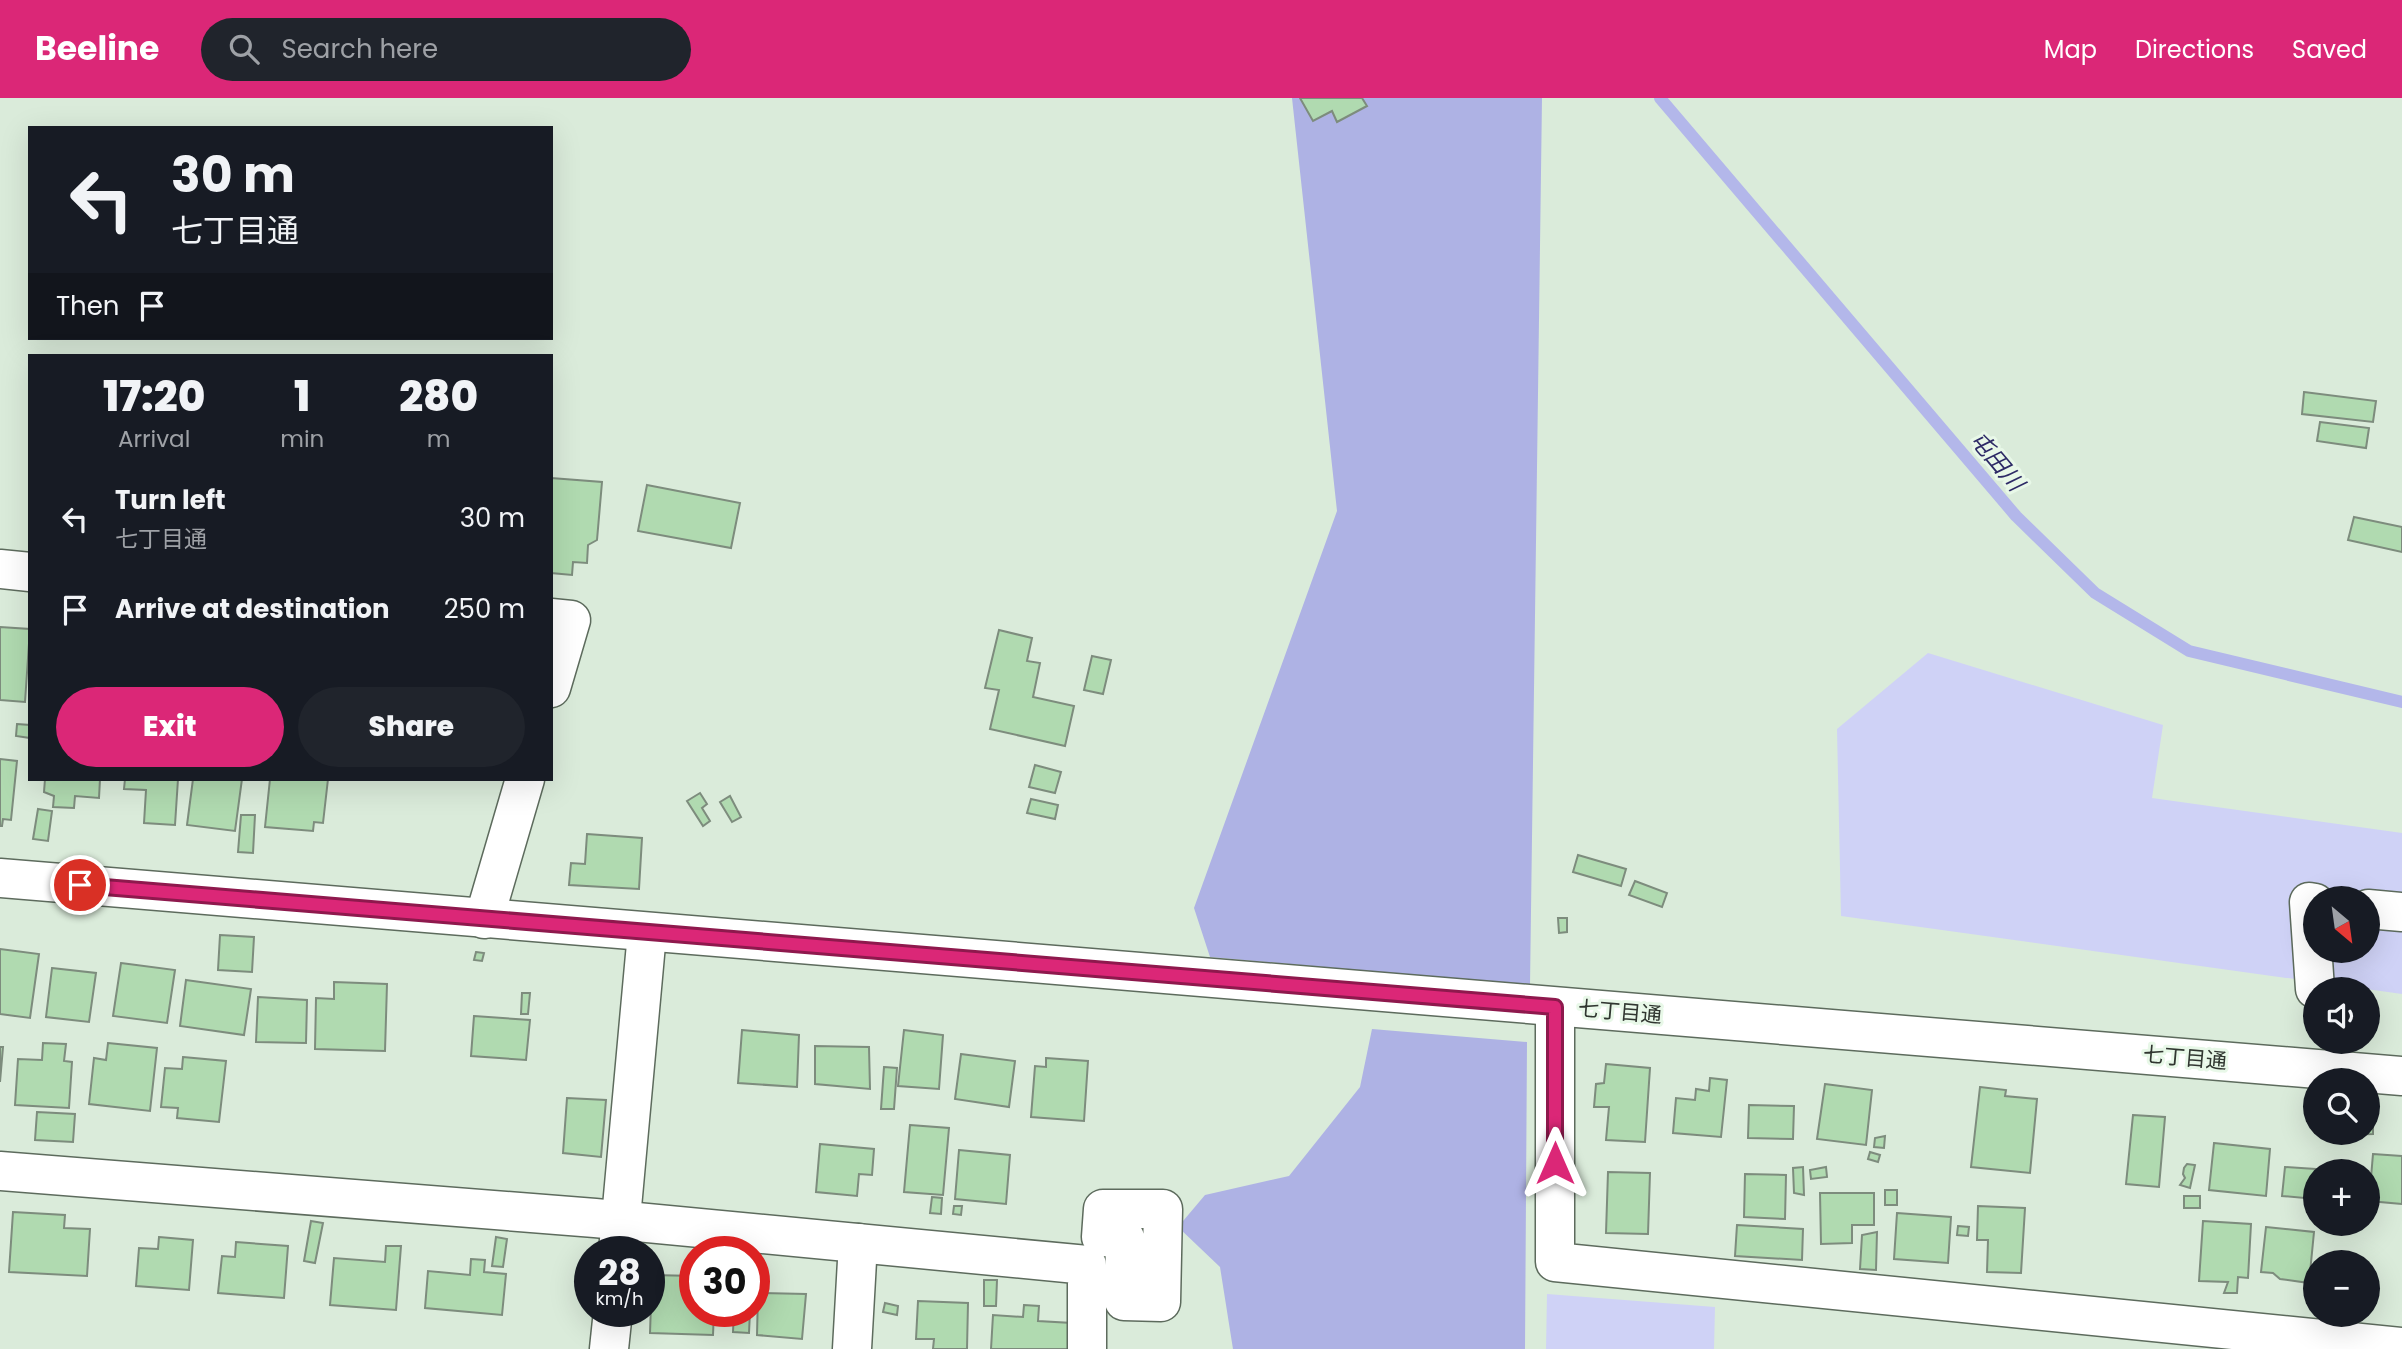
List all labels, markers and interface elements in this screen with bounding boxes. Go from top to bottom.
search box [201,18,691,81]
text: Beeline [35,25,159,72]
icon: search [225,30,263,68]
text: Search here [281,31,438,67]
text: Map [2044,33,2097,66]
text: Directions [2135,33,2254,66]
text: Saved [2292,33,2367,66]
text: 30 m [171,141,295,209]
icon: left [56,154,147,245]
text: 七丁目通 [171,208,299,253]
icon: arrive [133,287,171,325]
text: Then [56,288,119,324]
text: 17:20 [103,367,205,426]
text: 1 [294,367,310,426]
text: 280 [399,367,478,426]
text: Arrival [118,423,190,455]
text: min [280,423,324,455]
text: m [427,423,450,455]
water label: 屯田川 [1963,424,2033,500]
text: Turn left [115,482,226,518]
icon: left [56,500,94,538]
text: 30 m [460,500,525,536]
text: 七丁目通 [115,523,207,555]
icon: arrive [56,591,94,629]
text: Arrive at destination [115,591,390,627]
text: 250 m [444,591,525,627]
button: Exit [56,687,284,767]
button: Share [298,687,525,767]
pin [50,855,110,915]
icon: arrive [61,866,99,904]
north arrow [2303,886,2380,962]
map controls [2303,886,2380,1327]
button: sound [2303,977,2380,1054]
street label: 七丁目通 [1577,993,1663,1030]
street label: 七丁目通 [2142,1039,2228,1076]
button: search [2303,1068,2380,1145]
position arrow [1518,1126,1592,1200]
button: + [2303,1159,2380,1236]
speed limit sign: 30 [679,1236,770,1327]
text: 28 [598,1248,641,1297]
button: − [2303,1250,2380,1327]
text: km/h [596,1286,643,1311]

